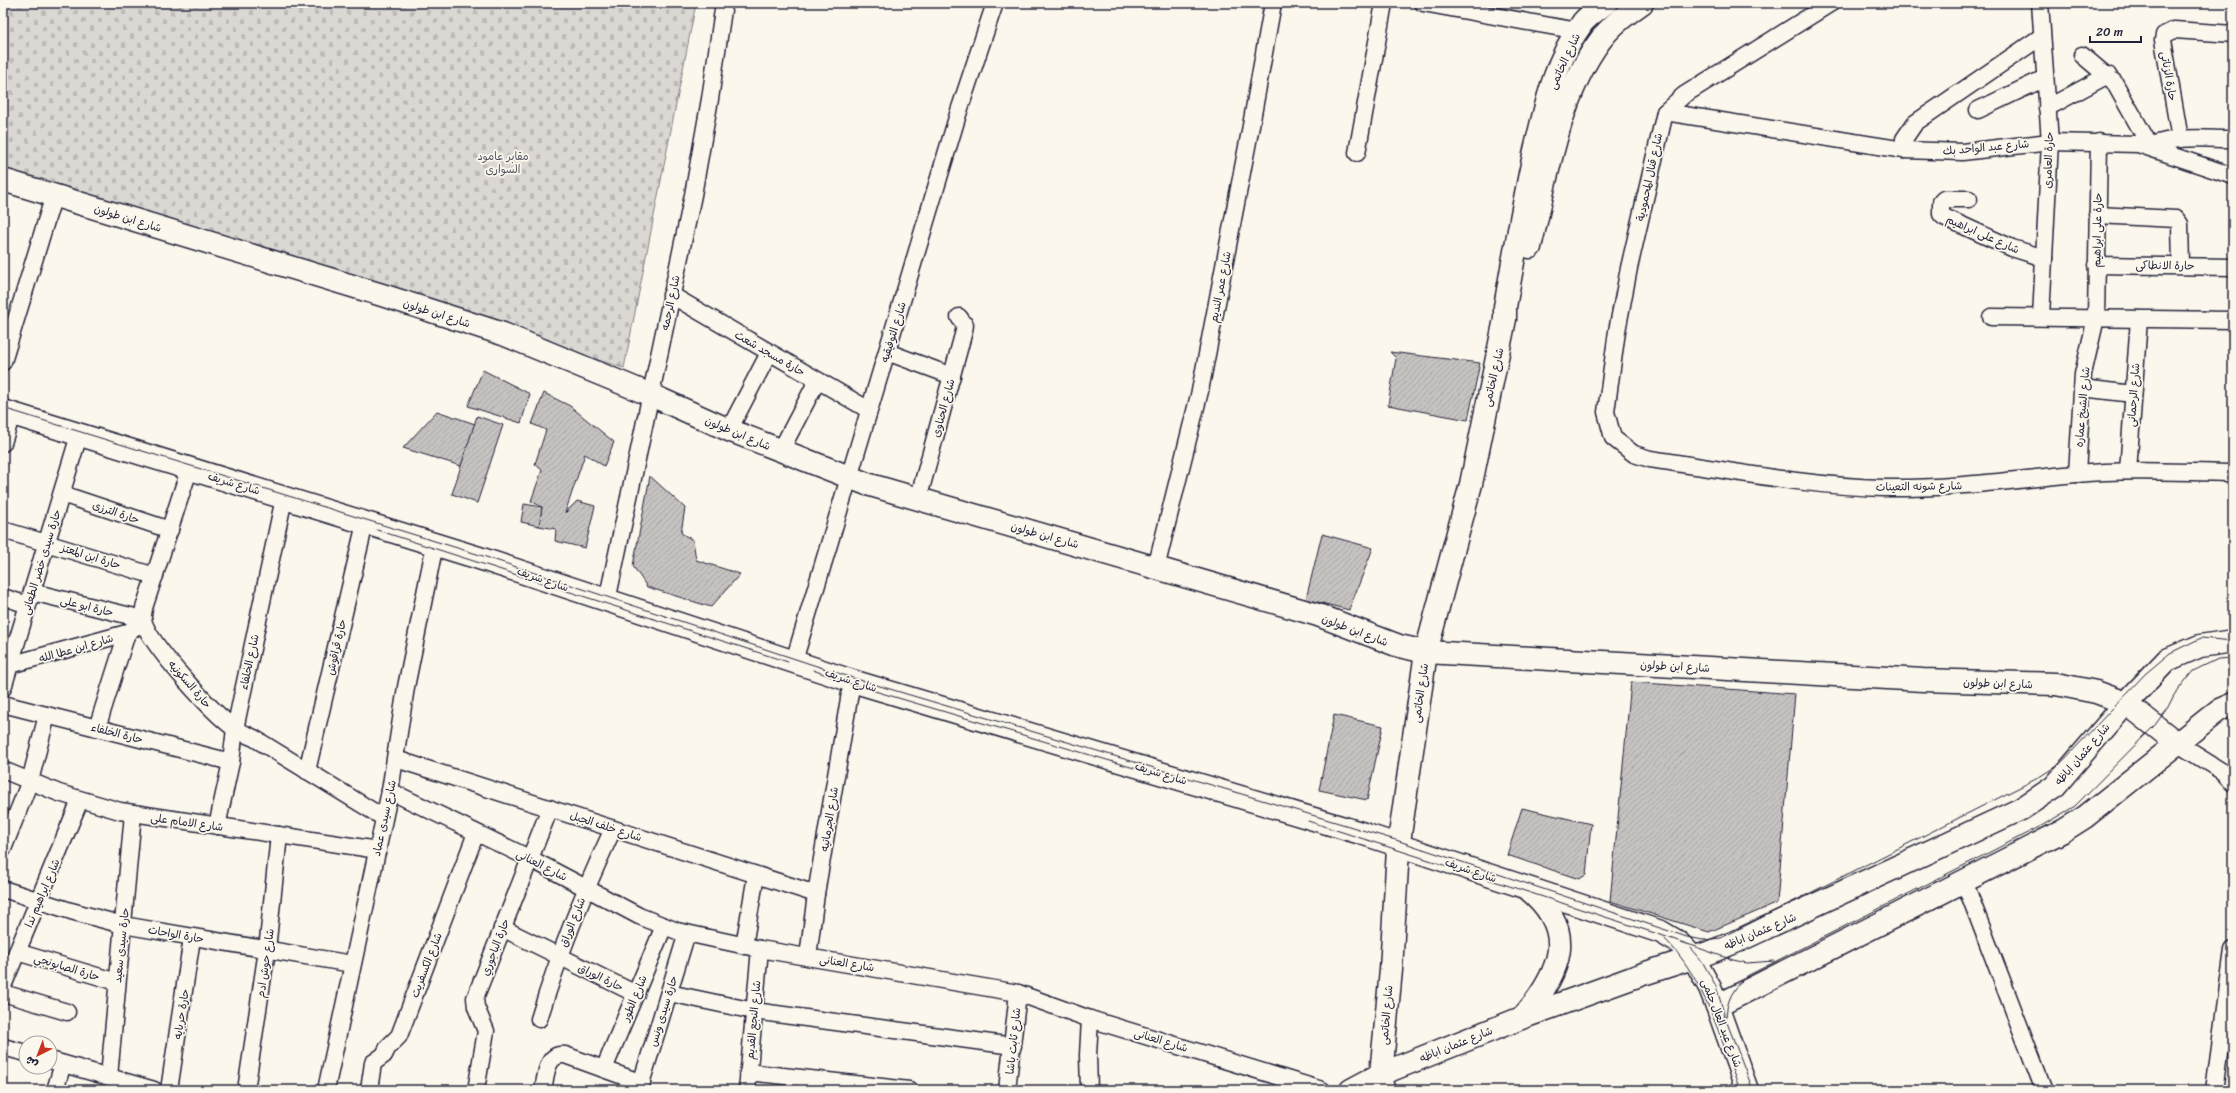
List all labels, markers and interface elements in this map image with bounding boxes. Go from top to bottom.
scale bar [2090,18,2141,44]
text: 20 m [2096,21,2123,43]
street label: شارع الخاتمى [1543,30,1586,92]
street label: حارة الزناتى [2155,50,2182,102]
street label: شارع قنال المحمودية [1631,131,1668,223]
street label: حارة العامرى [2038,131,2059,189]
street label: شارع عبد الواحد بك [1942,134,2030,161]
park label: مقابر عامود السوارى [477,147,529,179]
street label: حارة على ابراهيم [2087,192,2108,268]
street label: شارع ابن طولون [92,199,164,238]
street label: شارع على ابراهيم [1943,210,2023,259]
street label: شارع عمر النديم [1204,250,1237,324]
street label: حارة الانطاكى [2135,255,2195,276]
street label: شارع الرحمه [655,274,686,333]
street label: شارع ابن طولون [401,294,473,333]
street label: شارع التوفيقيه [875,299,912,365]
street label: حارة مسجد شعث [731,325,809,381]
street label: شارع الخاتمى [1477,346,1509,409]
street label: شارع الرحمانى [2122,362,2145,428]
street label: شارع الشيخ عماره [2070,366,2095,448]
street label: شارع الحناوى [927,377,960,440]
street label: شارع ابن طولون [702,411,774,456]
street label: شارع شريف [205,467,262,500]
street label: شارع شونه التعينات [1876,476,1962,497]
street label: حارة الترزى [90,496,142,529]
street label: حارة سيدى خضر الطعانى [16,507,67,617]
street label: شارع ابن طولون [1009,517,1081,554]
street label: حارة ابن المعتز [58,538,123,575]
street label: شارع شريف [514,562,571,597]
street label: حارة ابو على [58,591,115,622]
street label: شارع ابن طولون [1319,609,1391,652]
street label: حارة قراقوش [321,617,352,677]
street label: شارع ابن عطا الله [37,629,116,668]
street label: شارع الخلفاء [234,632,265,692]
street label: شارع ابن طولون [1640,655,1710,678]
street label: حارة السكونيه [163,656,216,713]
street label: شارع الخاتمى [1407,662,1434,724]
street label: شارع شريف [822,663,879,698]
street label: شارع ابن طولون [1963,673,2033,694]
street label: حارة الخلفاء [89,718,145,749]
street label: شارع عثمان اباظه [2050,719,2115,790]
street label: شارع شريف [1132,757,1189,790]
street label: شارع سيدى عماد [367,778,402,858]
street label: شارع الجرمانيه [815,785,844,853]
street label: شارع خلف الجبل [567,806,644,847]
street label: شارع الامام على [149,808,224,837]
street label: شارع العنانى [513,844,571,886]
street label: شارع شريف [1442,853,1499,888]
street label: شارع ابراهيم ندا [19,856,65,930]
street label: شارع الوراق [554,894,591,950]
street label: حارة سيدى سعيد [108,907,135,984]
street label: شارع عثمان اباظه [1721,908,1800,955]
street label: حارة الباجوري [476,916,515,979]
street label: حارة الواحات [146,920,205,949]
street label: شارع حوش ادم [251,927,280,999]
street label: شارع الكسفريت [405,930,448,1001]
street label: حارة الصابونجي [31,948,102,987]
street label: شارع العنانى [818,950,876,977]
street label: حارة الوراق [575,958,627,997]
street label: شارع الطور [616,972,653,1025]
street label: حارة سيدى ونس [644,973,683,1049]
street label: شارع عبد العال حلمى [1696,976,1747,1070]
street label: شارع النجع القديم [741,980,766,1060]
street label: شارع الخاتمى [1374,984,1399,1046]
street label: حارة حربايه [168,988,195,1041]
street label: شارع ثابت باشا [1001,1007,1026,1075]
street label: شارع عثمان اباظه [1417,1021,1496,1068]
street label: شارع العنانى [1132,1023,1190,1058]
north arrow [18,1035,58,1075]
text: ش [21,1051,42,1073]

